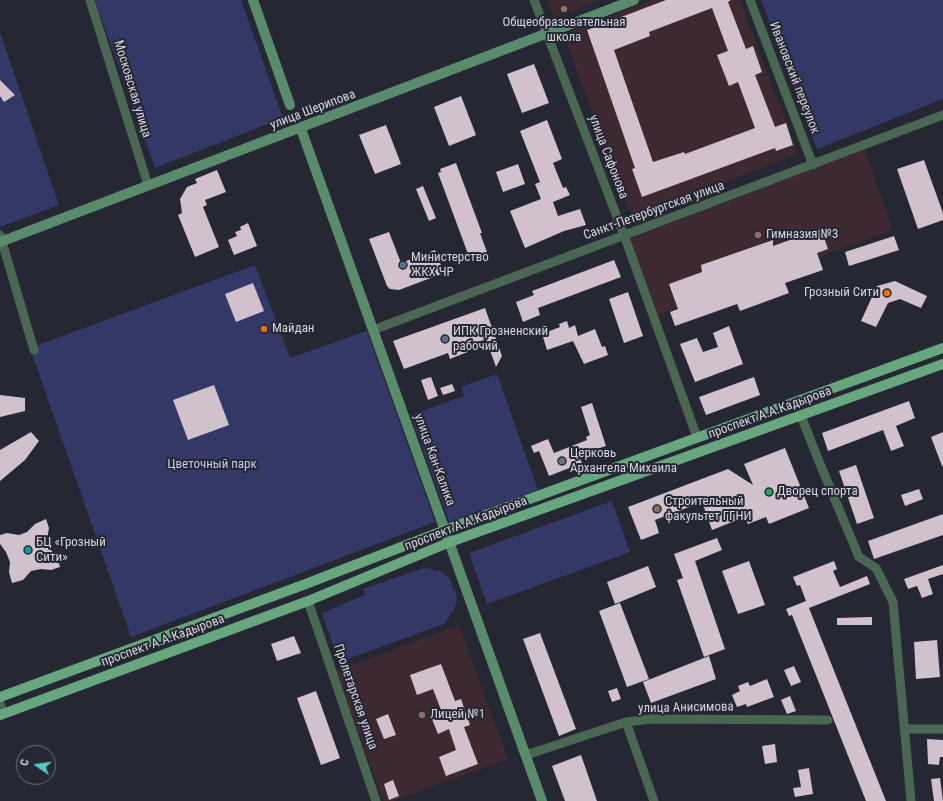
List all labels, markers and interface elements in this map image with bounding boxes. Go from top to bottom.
marker: Общеобразовательная школа [559,4,569,14]
place label: Общеобразовательная школа [502,15,626,46]
street label: Ивановский переулок [765,20,823,136]
street label: Московская улица [110,39,154,139]
street label: улица Шерипова [268,87,358,133]
street label: улица Сафонова [585,113,631,201]
street label: Санкт-Петербургская улица [581,178,727,244]
place label: Гимназия №3 [766,227,839,243]
marker: Гимназия №3 [753,230,763,240]
place label: Министерство ЖКХ ЧР [411,250,489,281]
marker: Министерство ЖКХ ЧР [398,260,408,270]
place label: Грозный Сити [804,285,879,301]
marker: Грозный Сити [882,288,892,298]
place label: Майдан [272,321,314,337]
marker: Майдан [259,324,269,334]
place label: ИПК Грозненский рабочий [453,324,548,355]
marker: ИПК Грозненский рабочий [440,334,450,344]
street label: проспект А.А.Кадырова [706,383,834,443]
street label: улица Кан-Калика [410,412,458,508]
place label: Церковь Архангела Михаила [570,446,677,477]
marker: Церковь Архангела Михаила [557,456,567,466]
park label: Цветочный парк [167,457,257,473]
place label: Дворец спорта [777,484,858,500]
marker: Дворец спорта [764,487,774,497]
street label: проспект А.А.Кадырова [403,493,529,555]
place label: Строительный факультет ГГНИ [665,494,752,525]
marker: Строительный факультет ГГНИ [652,504,662,514]
place label: БЦ «Грозный Сити» [36,535,106,566]
marker: БЦ «Грозный Сити» [23,545,33,555]
street label: проспект А.А.Кадырова [99,611,227,671]
street label: Пролетарская улица [330,642,380,752]
street label: улица Анисимова [638,699,734,717]
place label: Лицей №1 [430,707,485,723]
marker: Лицей №1 [417,710,427,720]
north arrow [16,745,56,785]
text: С [18,758,32,767]

